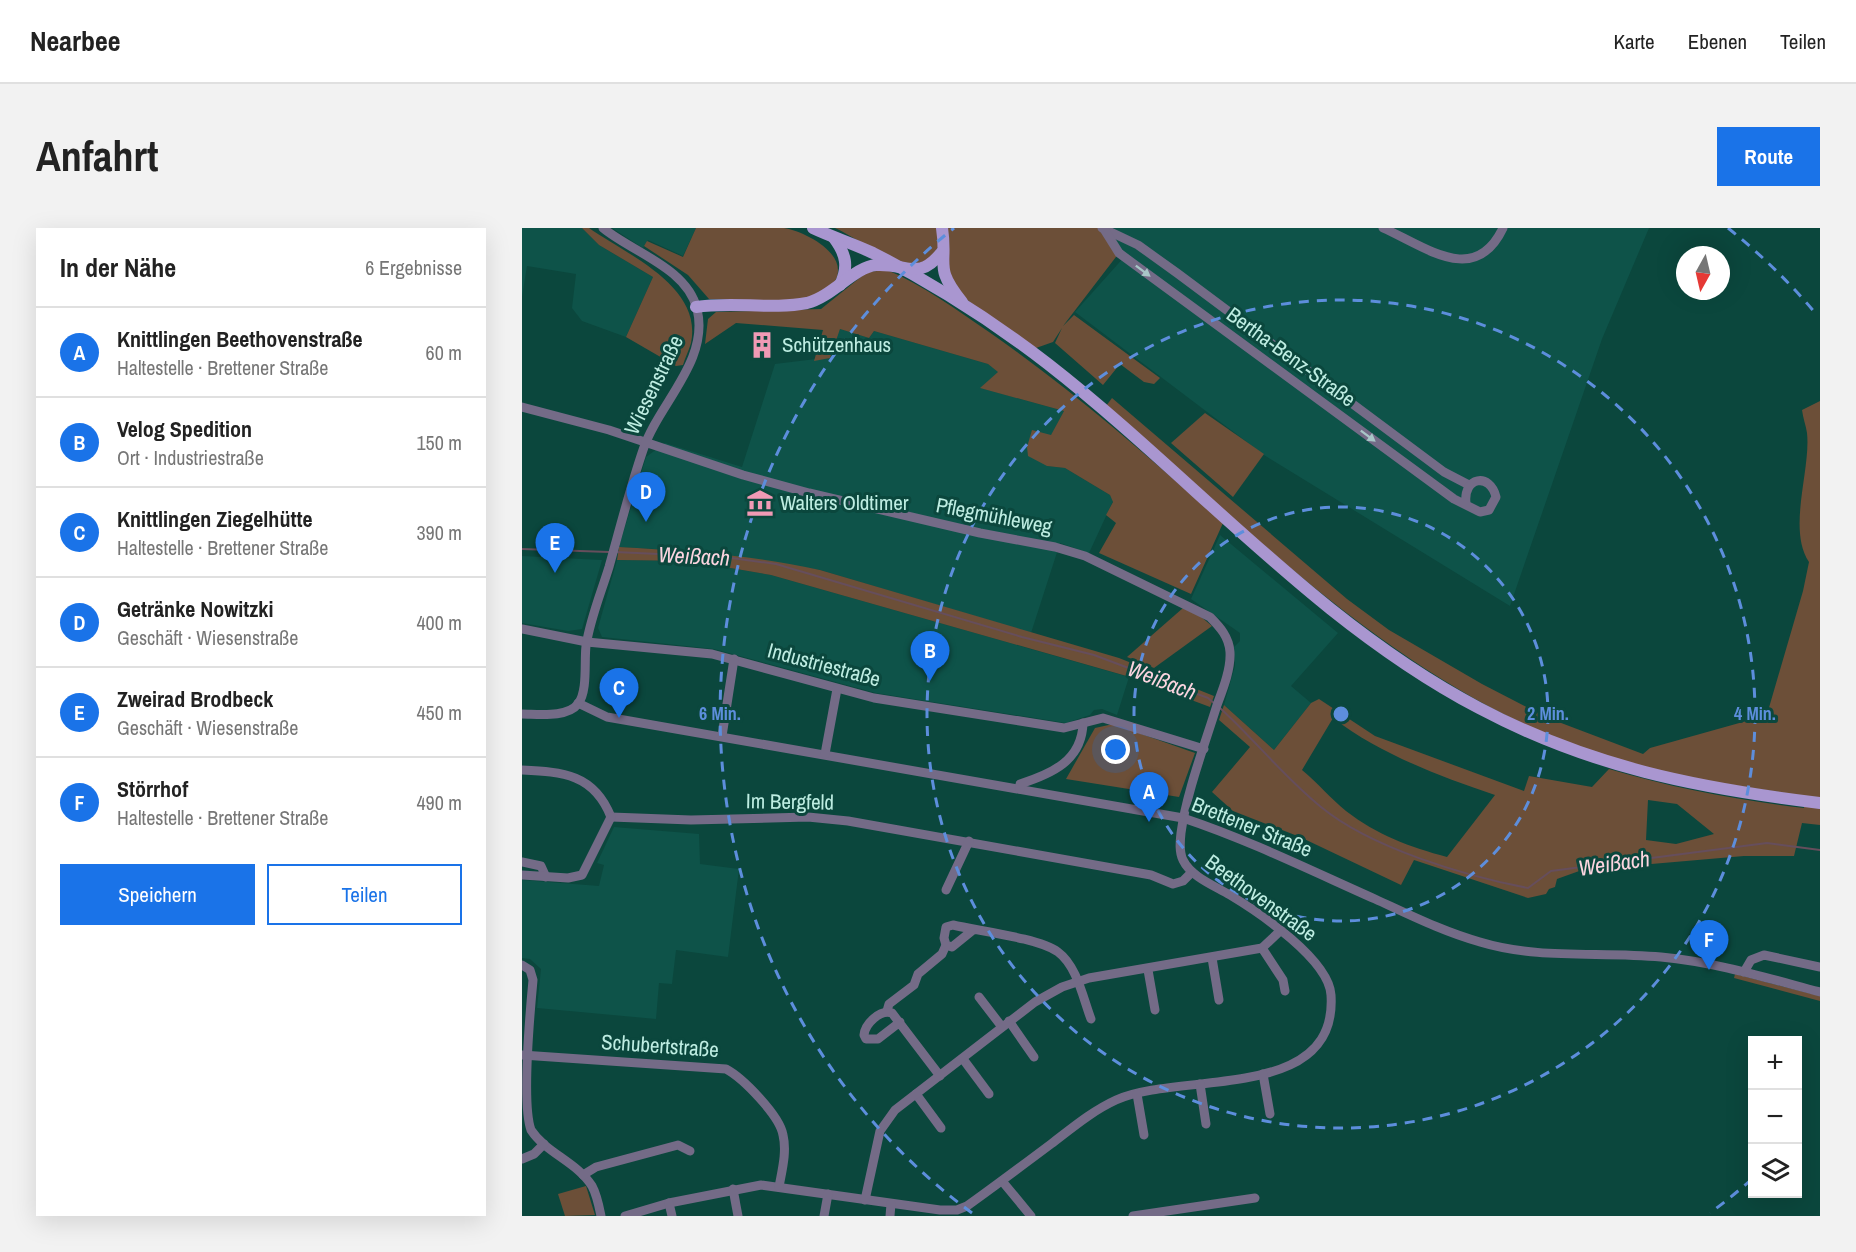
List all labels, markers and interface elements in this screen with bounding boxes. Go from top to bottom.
text: Nearbee [30,22,121,60]
text: Karte [1614,27,1655,56]
text: Ebenen [1688,27,1747,56]
text: Teilen [1780,27,1826,56]
button: Route [1717,127,1820,186]
text: Anfahrt [36,128,158,184]
north arrow [1676,246,1730,300]
text: In der Nähe [60,250,176,285]
text: 6 Ergebnisse [365,254,462,281]
one-way arrow [1135,265,1151,277]
street label: Bertha-Benz-Straße [1221,300,1362,413]
text: Knittlingen Beethovenstraße [117,324,363,354]
street label: Wiesenstraße [617,330,690,439]
building icon: Schützenhaus [747,330,777,360]
place label: Schützenhaus [782,330,891,359]
text: A [74,339,85,366]
text: 60 m [426,339,462,366]
text: Haltestelle · Brettener Straße [117,354,328,381]
text: Velog Spedition [117,414,252,444]
text: B [74,429,85,456]
text: 150 m [416,429,462,456]
one-way arrow [1360,430,1376,442]
text: Ort · Industriestraße [117,444,264,471]
pin: D [626,472,666,522]
museum icon: Walters Oldtimer [745,488,775,518]
place label: Walters Oldtimer [780,488,909,517]
street label: Pflegmühleweg [934,490,1055,541]
text: Knittlingen Ziegelhütte [117,504,312,534]
text: C [74,519,85,546]
text: 390 m [416,519,462,546]
pin: E [536,524,574,573]
text: Haltestelle · Brettener Straße [117,534,328,561]
water label: Weißach [657,539,731,573]
text: Getränke Nowitzki [117,594,273,624]
text: D [74,609,85,636]
text: 400 m [416,609,462,636]
text: Geschäft · Wiesenstraße [117,624,298,651]
pin: B [910,632,950,681]
street label: Industriestraße [764,636,884,694]
water label: Weißach [1123,653,1201,707]
pin: C [600,668,638,718]
text: Zweirad Brodbeck [117,684,273,714]
text: E [74,699,85,726]
text: 450 m [416,699,462,726]
text: 6 Min. [699,701,741,726]
text: 2 Min. [1527,701,1569,726]
text: 4 Min. [1734,701,1776,726]
centre of rings [1331,704,1351,724]
text: Geschäft · Wiesenstraße [117,714,298,741]
your location [1101,735,1130,764]
pin: A [1130,772,1168,822]
text: Störrhof [117,774,188,804]
street label: Im Bergfeld [746,786,834,817]
text: F [74,789,85,816]
text: 490 m [416,789,462,816]
street label: Brettener Straße [1188,789,1317,864]
text: Haltestelle · Brettener Straße [117,804,328,831]
water label: Weißach [1576,843,1652,883]
street label: Beethovenstraße [1200,847,1323,948]
button: Speichern [60,864,255,925]
button: Teilen [267,864,462,925]
pin: F [1690,920,1728,970]
street label: Schubertstraße [600,1027,720,1064]
map controls [1748,1036,1802,1198]
button: + [1748,1036,1802,1090]
button: − [1748,1090,1802,1144]
button: layers [1748,1144,1802,1198]

